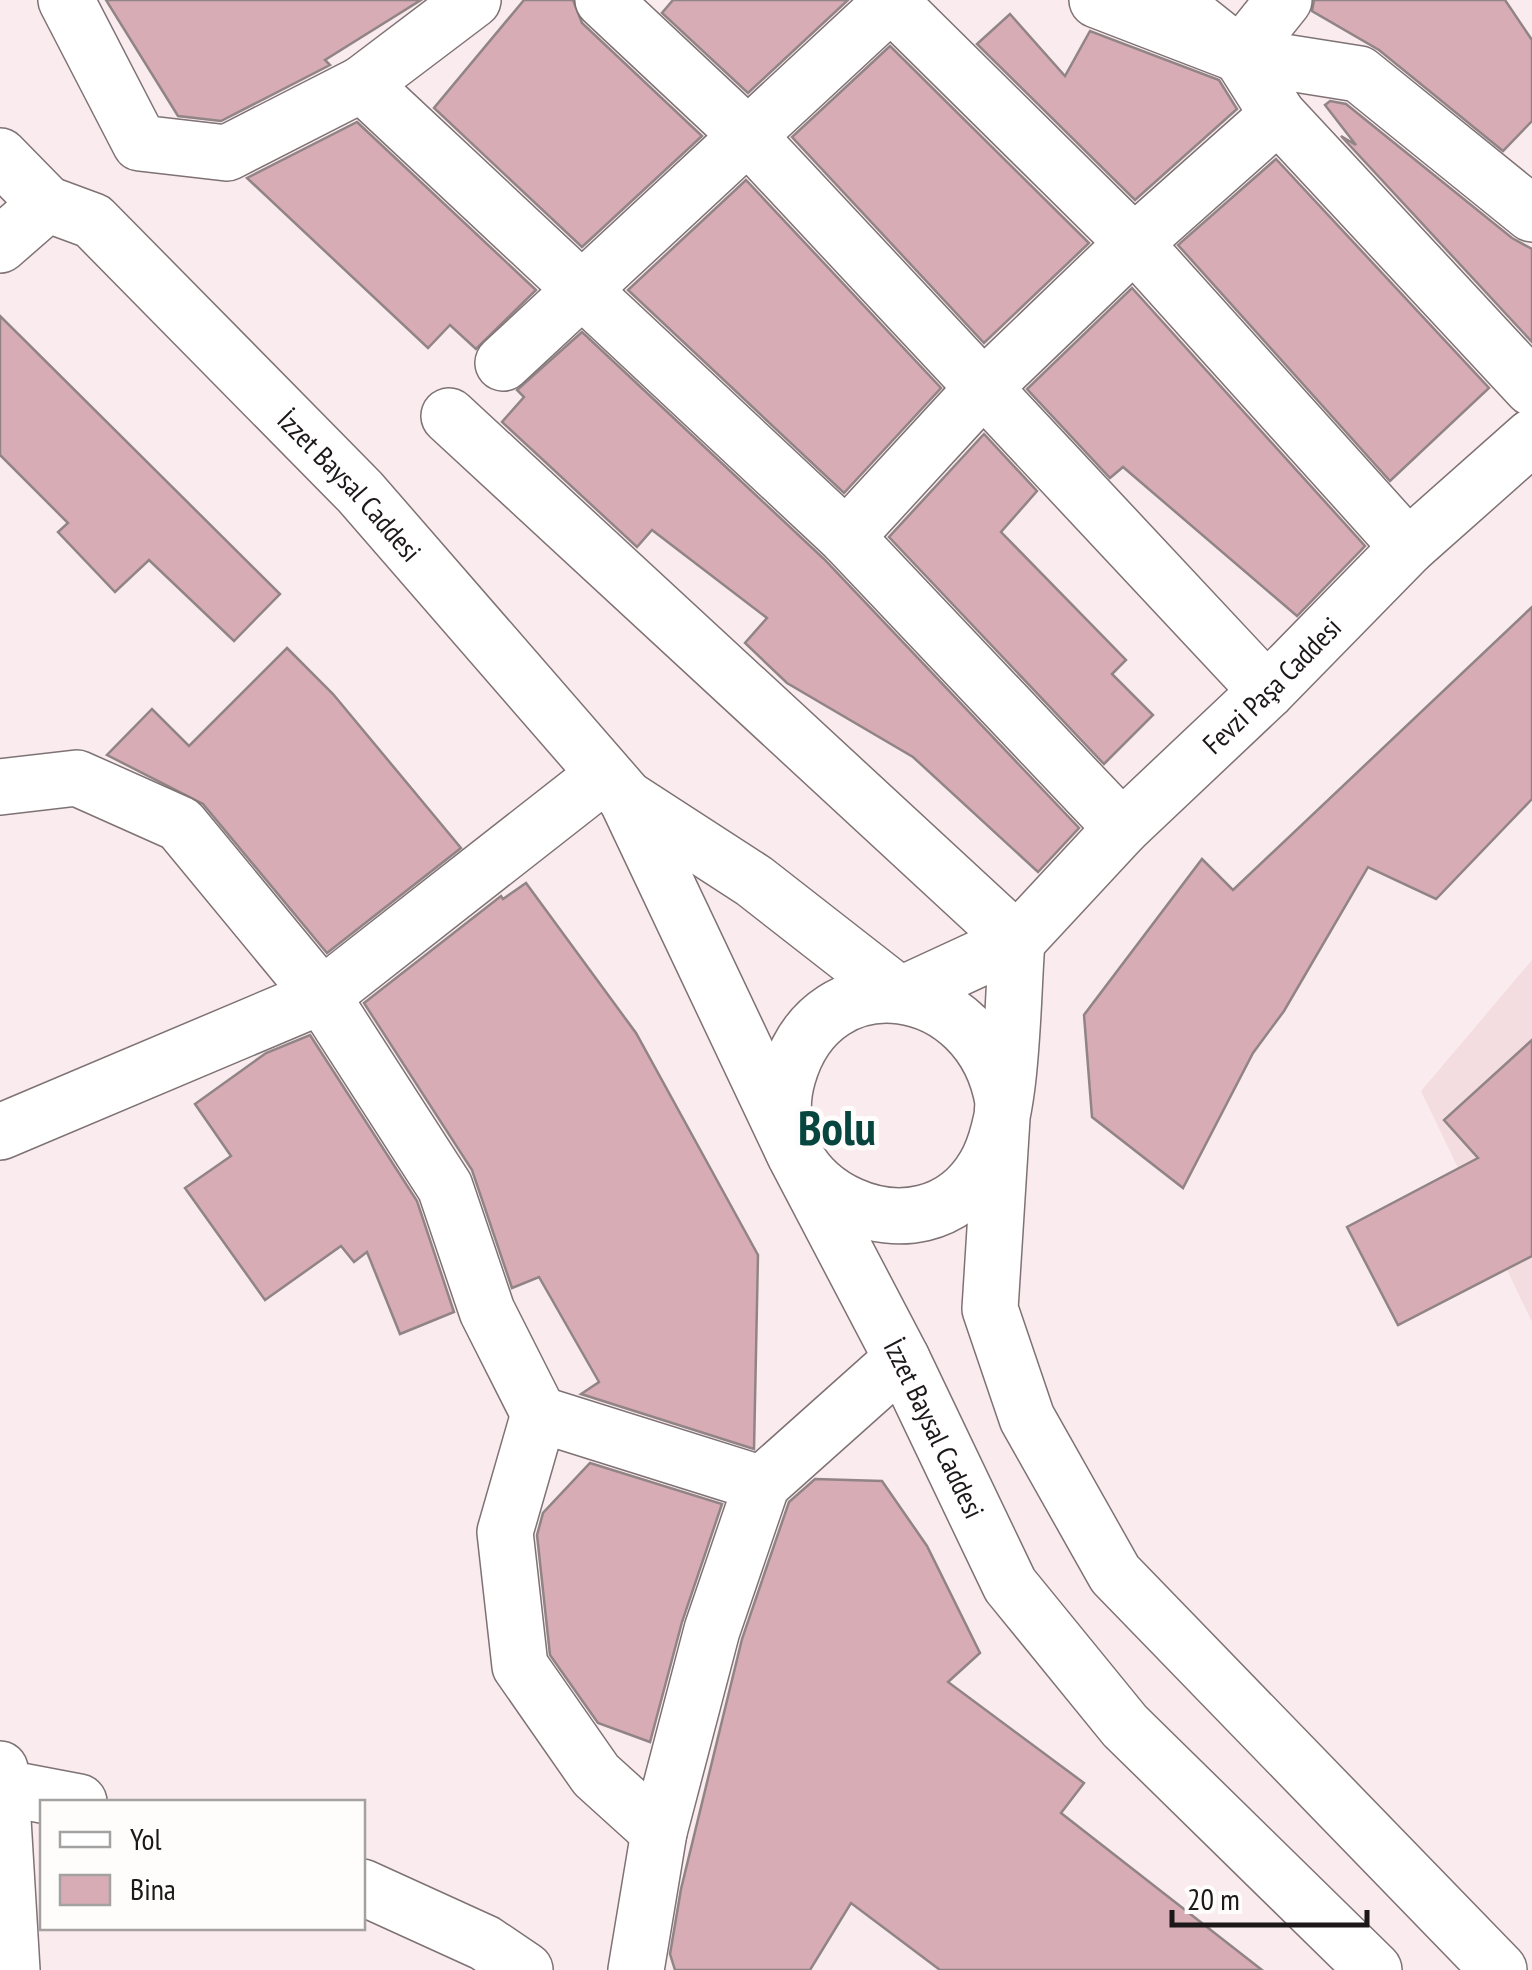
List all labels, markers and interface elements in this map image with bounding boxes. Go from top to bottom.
street label: İzzet Baysal Caddesi [270,401,430,569]
street label: Fevzi Paşa Caddesi [1194,608,1348,761]
district label: Bolu [798,1096,876,1158]
street label: İzzet Baysal Caddesi [876,1332,994,1524]
legend [40,1800,365,1930]
text: Yol [130,1819,161,1858]
scale bar [1172,1865,1367,1927]
text: Bina [130,1869,176,1908]
text: 20 m [1187,1879,1240,1918]

